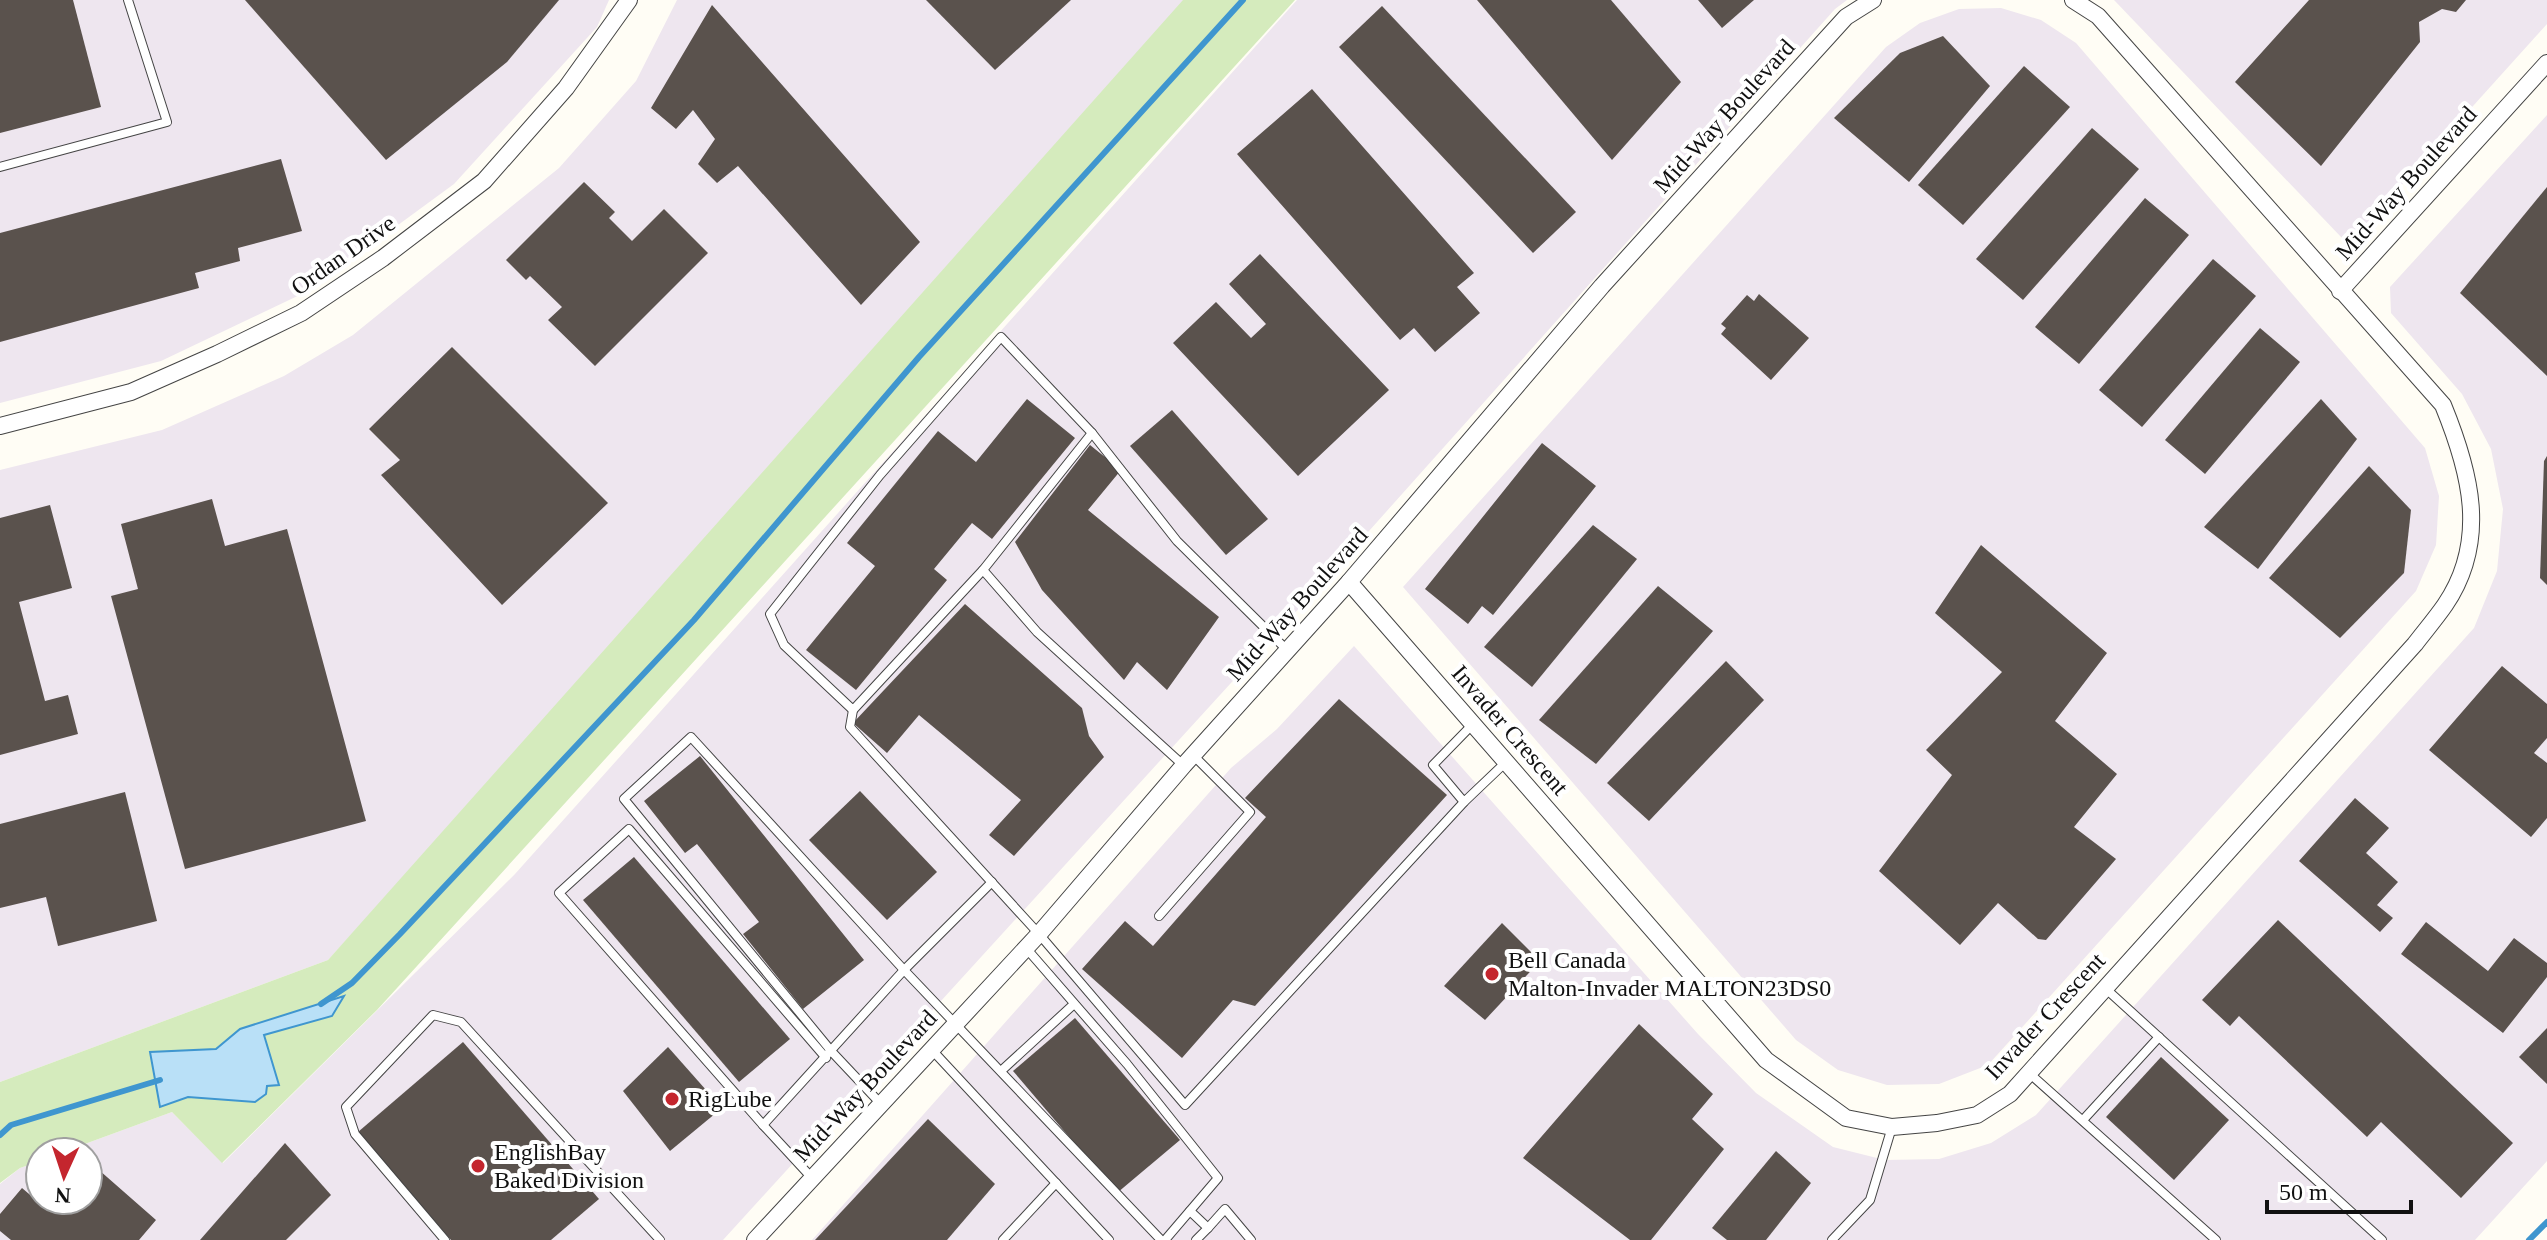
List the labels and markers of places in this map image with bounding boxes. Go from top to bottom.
place label: Bell Canada Malton-Invader MALTON23DS0 [1508,947,1831,1001]
marker: Bell Canada Malton-Invader MALTON23DS0 [1483,965,1501,983]
place label: RigLube [688,1086,772,1112]
marker: RigLube [663,1090,681,1108]
place label: EnglishBay Baked Division [494,1139,644,1193]
marker: EnglishBay Baked Division [469,1157,487,1175]

